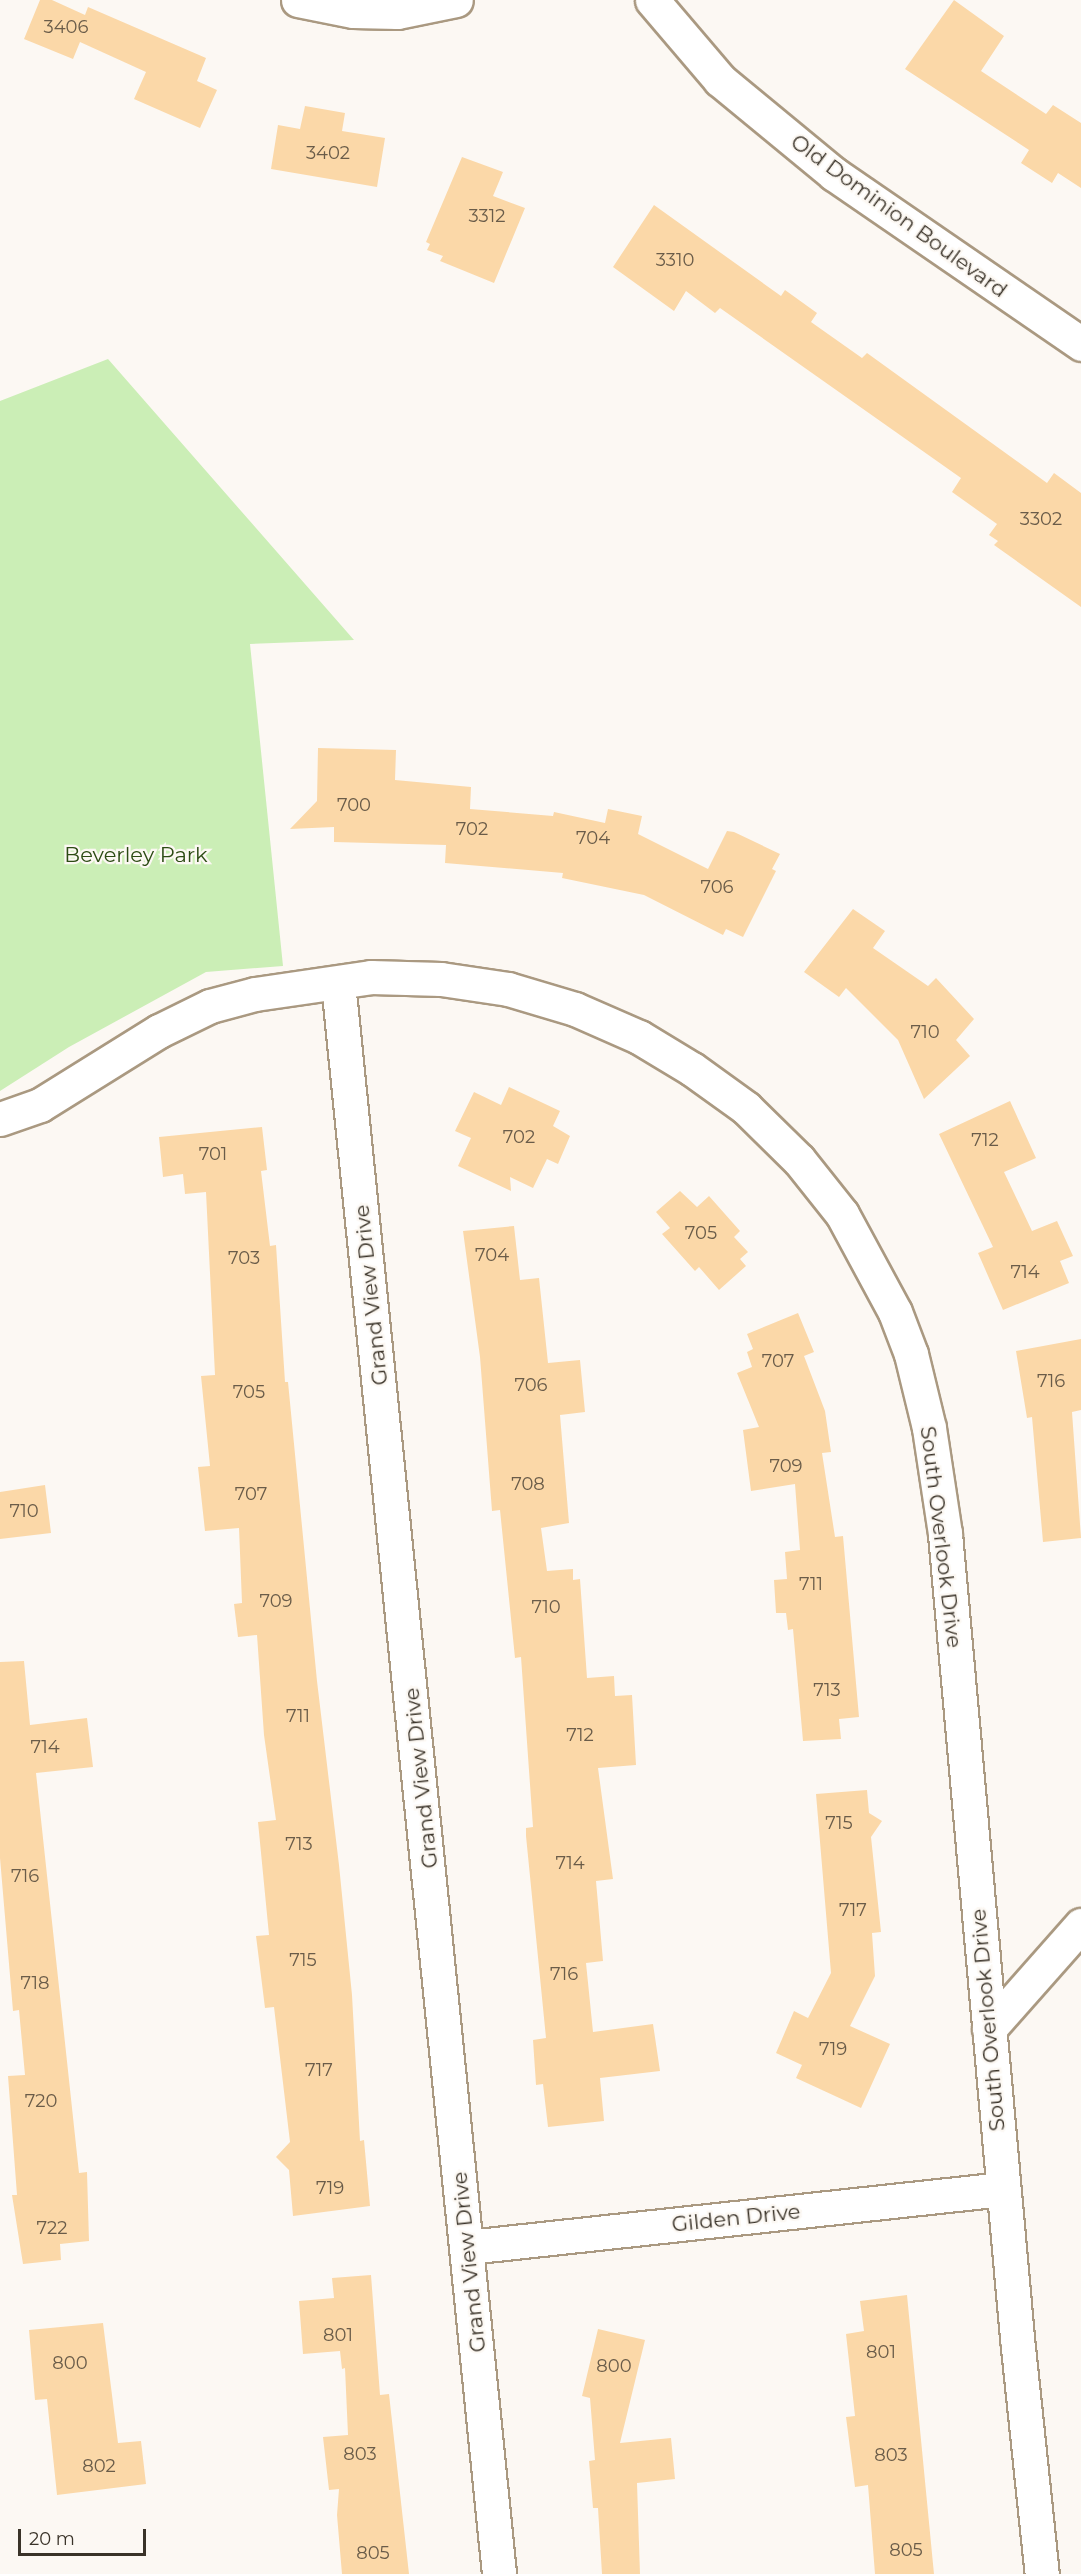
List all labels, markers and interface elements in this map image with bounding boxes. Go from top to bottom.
house number: 3406 [44,16,88,38]
street label: Old Dominion Boulevard [786,129,1012,303]
house number: 3402 [306,142,350,164]
house number: 3312 [469,205,505,227]
house number: 3310 [656,249,694,271]
house number: 3302 [1020,508,1062,530]
house number: 700 [337,794,371,816]
house number: 702 [456,818,488,840]
house number: 704 [576,827,610,849]
park label: Beverley Park [64,842,208,868]
house number: 706 [700,876,734,898]
house number: 710 [910,1021,940,1043]
house number: 702 [503,1126,535,1148]
house number: 712 [971,1129,999,1151]
house number: 701 [199,1143,227,1165]
street label: Grand View Drive [349,1203,393,1387]
house number: 705 [685,1222,717,1244]
house number: 704 [475,1244,509,1266]
house number: 703 [228,1247,260,1269]
house number: 714 [1010,1261,1040,1283]
house number: 707 [762,1350,794,1372]
house number: 716 [1037,1370,1065,1392]
house number: 706 [514,1374,548,1396]
house number: 705 [233,1381,265,1403]
street label: South Overlook Drive [915,1425,967,1649]
house number: 709 [769,1455,803,1477]
house number: 708 [511,1473,545,1495]
house number: 707 [235,1483,267,1505]
house number: 710 [9,1500,39,1522]
house number: 711 [799,1573,823,1595]
house number: 709 [259,1590,293,1612]
house number: 710 [531,1596,561,1618]
house number: 713 [813,1679,841,1701]
street label: Grand View Drive [399,1686,443,1870]
house number: 711 [286,1705,310,1727]
house number: 712 [566,1724,594,1746]
house number: 714 [30,1736,60,1758]
house number: 715 [825,1812,853,1834]
house number: 713 [285,1833,313,1855]
house number: 714 [555,1852,585,1874]
house number: 716 [11,1865,39,1887]
house number: 717 [839,1899,867,1921]
street label: South Overlook Drive [966,1908,1010,2132]
house number: 715 [289,1949,317,1971]
house number: 716 [550,1963,578,1985]
house number: 718 [21,1972,49,1994]
house number: 719 [819,2038,847,2060]
house number: 717 [305,2059,333,2081]
house number: 720 [25,2090,57,2112]
street label: Grand View Drive [447,2170,491,2354]
house number: 719 [316,2177,344,2199]
street label: Gilden Drive [670,2199,802,2237]
house number: 722 [36,2217,68,2239]
house number: 801 [323,2324,353,2346]
house number: 801 [866,2341,896,2363]
house number: 800 [52,2352,88,2374]
house number: 800 [596,2355,632,2377]
house number: 803 [343,2443,377,2465]
house number: 803 [874,2444,908,2466]
house number: 802 [82,2455,116,2477]
scale bar [21,2517,148,2555]
text: 20 m [29,2528,75,2550]
house number: 805 [889,2539,923,2561]
house number: 805 [356,2542,390,2564]

